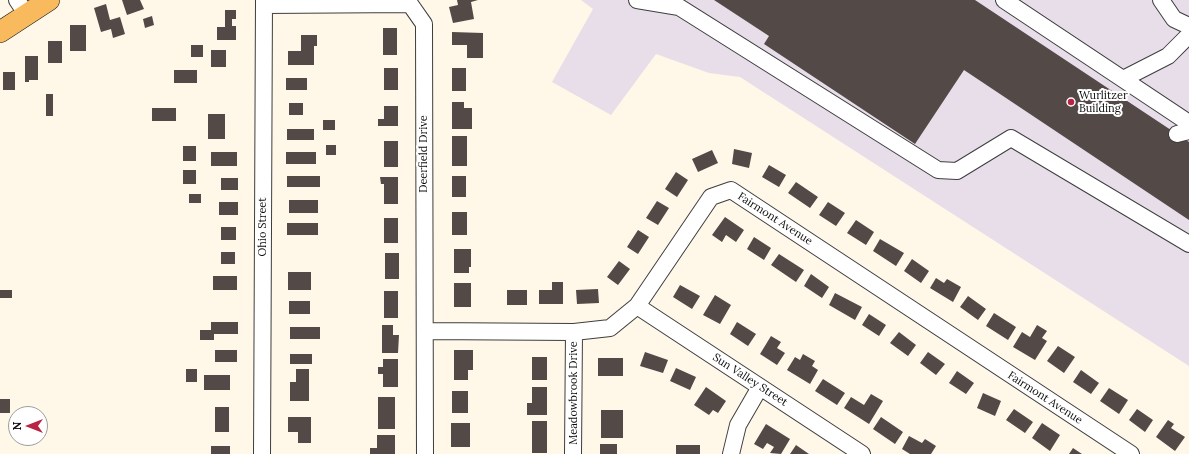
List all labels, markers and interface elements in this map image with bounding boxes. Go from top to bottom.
place label: Wurlitzer Building [1079,89,1128,115]
marker: Wurlitzer Building [1066,97,1076,107]
street label: Deerfield Drive [417,115,431,193]
street label: Fairmont Avenue [735,190,815,248]
street label: Ohio Street [256,198,270,256]
street label: Meadowbrook Drive [567,341,581,445]
street label: Sun Valley Street [710,351,790,409]
street label: Fairmont Avenue [1005,369,1085,427]
north arrow [8,406,48,446]
text: N [10,422,24,430]

